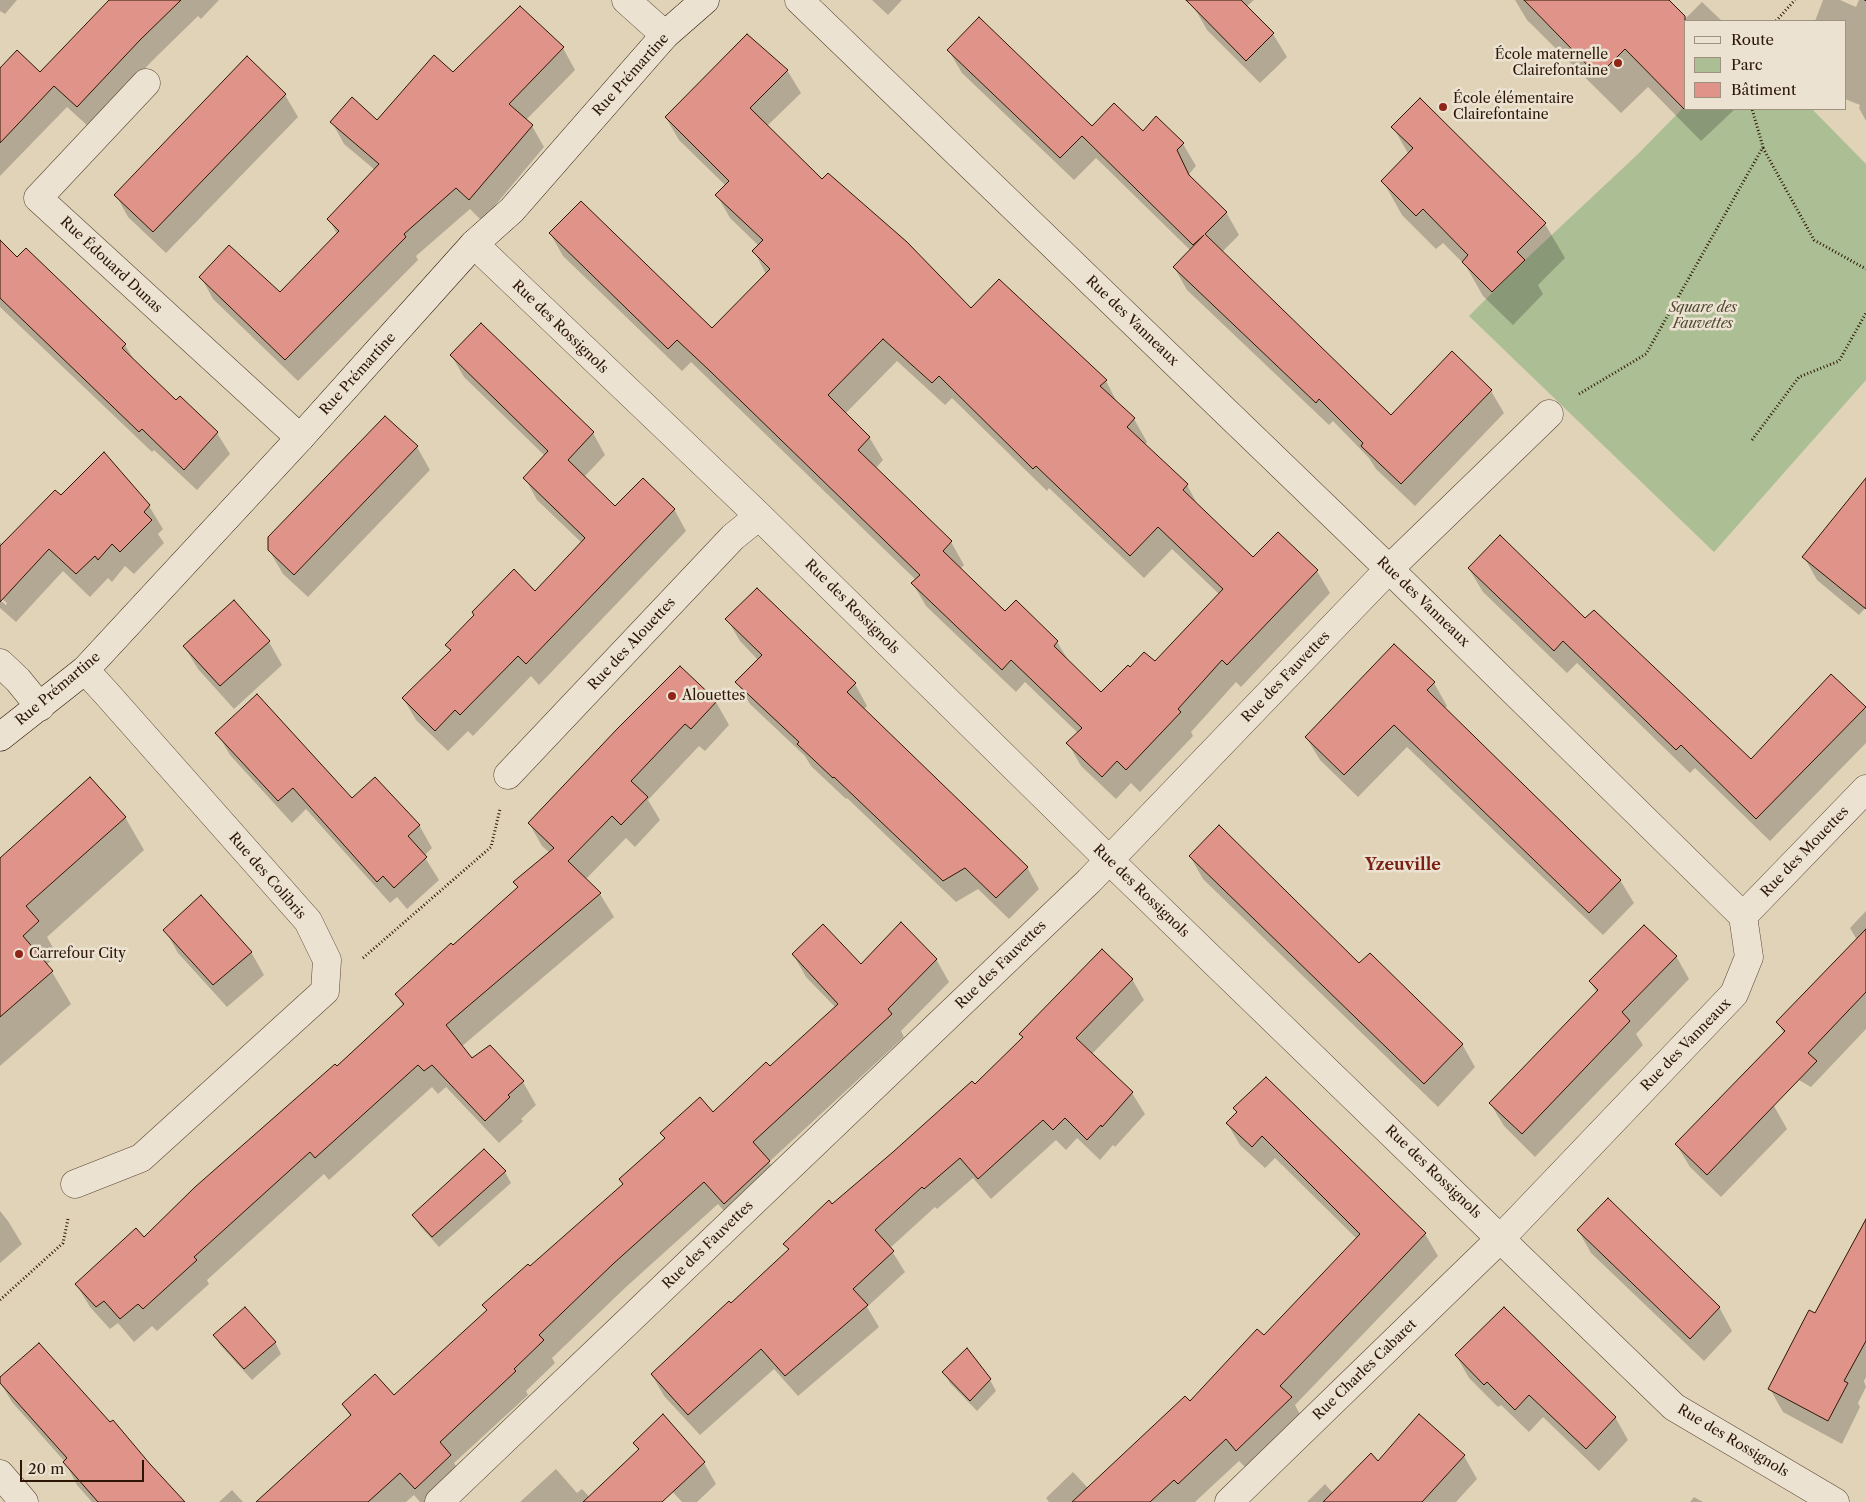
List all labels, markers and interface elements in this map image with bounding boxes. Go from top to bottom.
legend [1684,20,1846,110]
street label: Rue Prémartine [590,30,672,120]
text: Route [1731,30,1774,49]
place label: École maternelle Clairefontaine [1495,47,1608,80]
text: Parc [1731,55,1763,74]
marker: École maternelle Clairefontaine [1612,57,1624,69]
text: Bâtiment [1731,80,1796,99]
place label: École élémentaire Clairefontaine [1453,91,1574,124]
marker: École élémentaire Clairefontaine [1437,101,1449,113]
street label: Rue Édouard Dunas [56,213,166,317]
street label: Rue des Vanneaux [1082,272,1182,370]
street label: Rue des Rossignols [509,277,611,377]
park label: Square des Fauvettes [1669,300,1737,332]
street label: Rue Prémartine [317,329,399,419]
street label: Rue des Vanneaux [1373,553,1473,651]
street label: Rue des Rossignols [801,556,903,658]
street label: Rue des Alouettes [585,594,679,694]
street label: Rue des Fauvettes [1238,628,1334,726]
street label: Rue Prémartine [12,649,104,729]
place label: Alouettes [682,688,745,704]
marker: Alouettes [666,690,678,702]
street label: Rue des Mouettes [1758,803,1852,901]
street label: Rue des Colibris [225,829,309,923]
street label: Rue des Rossignols [1090,841,1192,941]
district label: Yzeuville [1365,855,1441,875]
street label: Rue des Fauvettes [952,917,1050,1013]
place label: Carrefour City [29,946,126,962]
marker: Carrefour City [13,948,25,960]
street label: Rue des Vanneaux [1637,995,1735,1095]
street label: Rue des Rossignols [1382,1122,1484,1222]
street label: Rue des Fauvettes [659,1197,757,1293]
street label: Rue Charles Cabaret [1310,1316,1420,1424]
street label: Rue des Rossignols [1674,1401,1792,1481]
scale bar [22,1450,146,1482]
text: 20 m [28,1459,64,1478]

